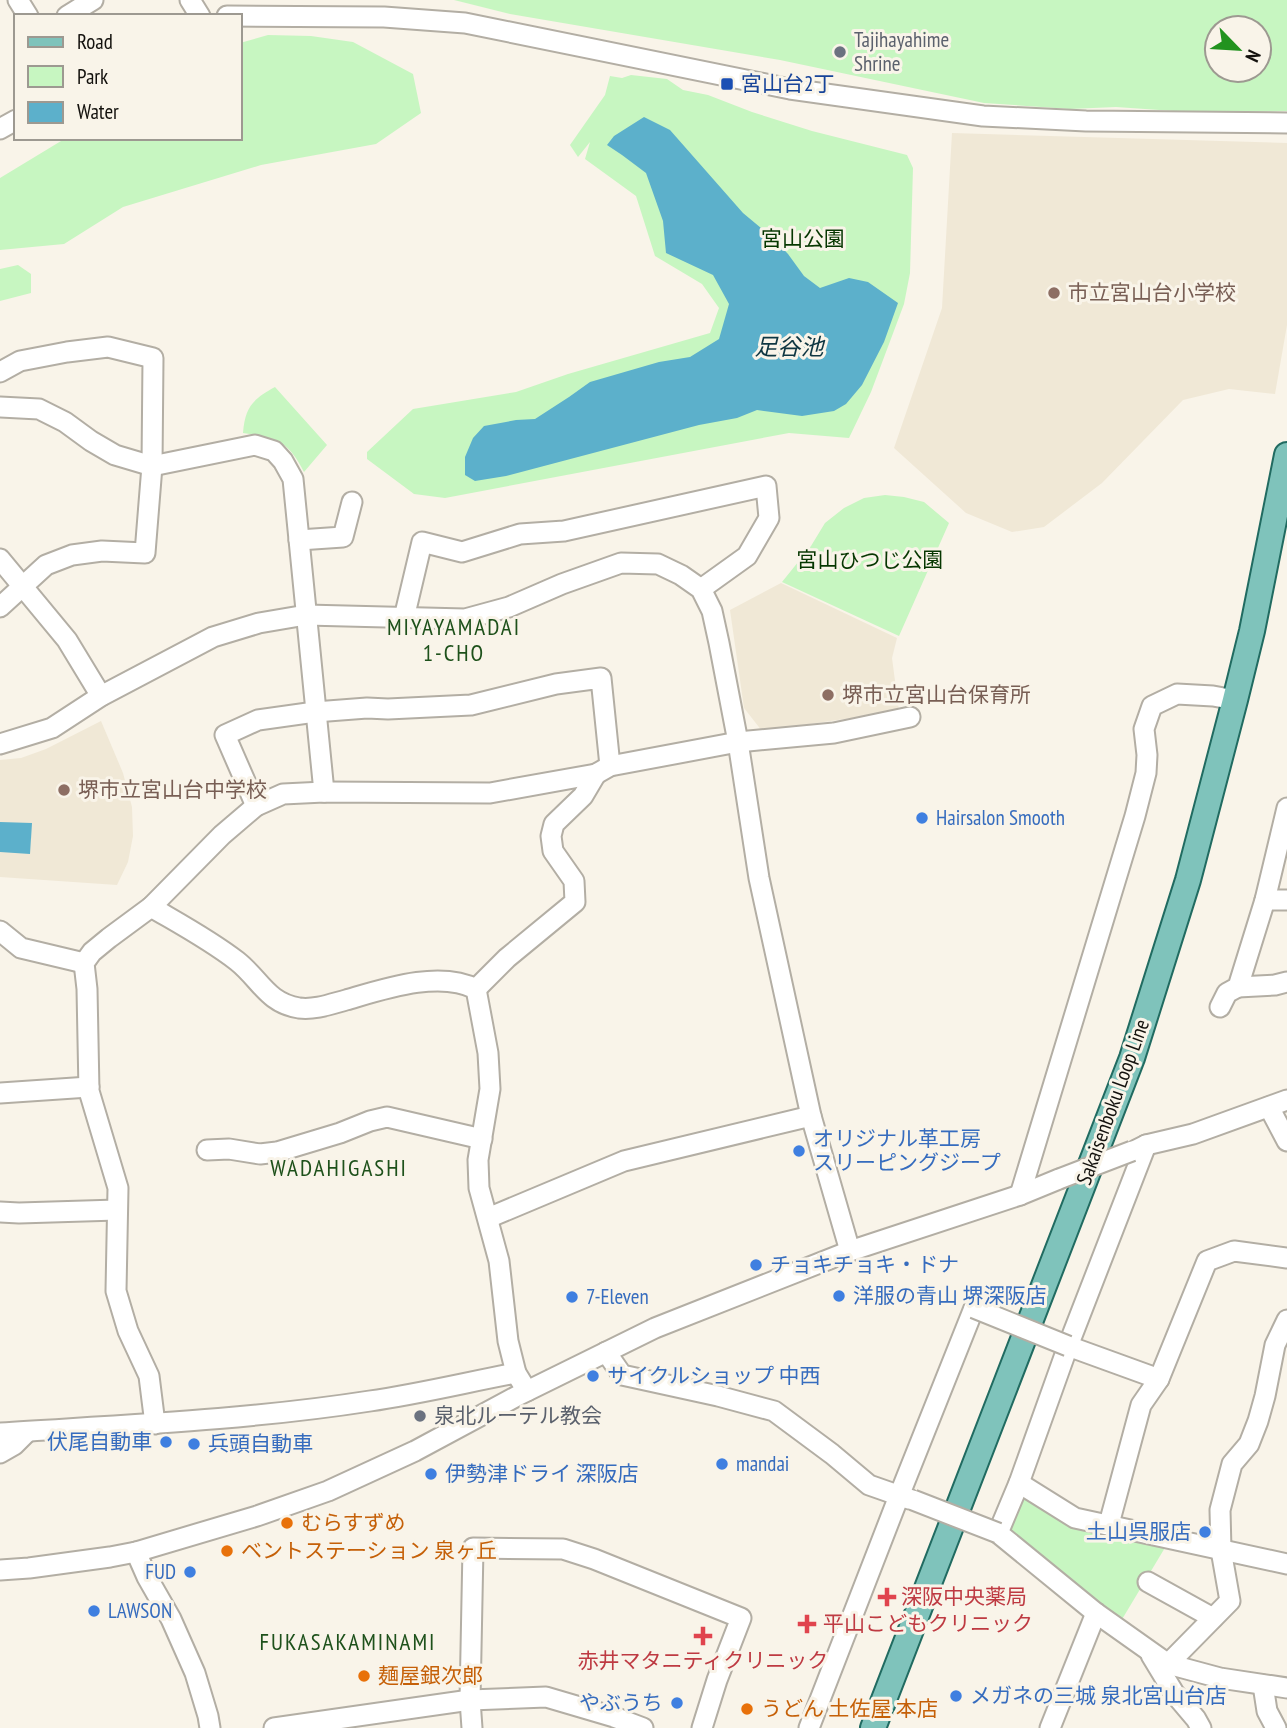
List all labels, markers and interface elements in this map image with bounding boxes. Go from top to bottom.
legend [14,14,242,140]
north arrow [1203,14,1273,84]
place label: Tajihayahime Shrine [854,26,949,77]
text: Road [77,28,113,55]
marker: Tajihayahime Shrine [832,44,848,60]
text: N [1240,46,1266,66]
text: Park [77,63,108,90]
place label: 宮山台2丁 [741,70,834,97]
marker: 宮山台2丁 [719,76,735,92]
text: Water [77,98,119,125]
park label: 宮山公園 [761,225,845,252]
place label: 市立宮山台小学校 [1068,279,1236,306]
marker: 市立宮山台小学校 [1046,285,1062,301]
water label: 足谷池 [755,332,826,361]
park label: 宮山ひつじ公園 [797,546,944,573]
district label: MIYAYAMADAI 1-CHO [387,612,521,667]
place label: 堺市立宮山台保育所 [842,681,1031,708]
marker: 堺市立宮山台保育所 [820,687,836,703]
place label: 堺市立宮山台中学校 [78,776,267,803]
marker: 堺市立宮山台中学校 [56,782,72,798]
place label: Hairsalon Smooth [936,804,1065,831]
marker: Hairsalon Smooth [914,810,930,826]
street label: Sakaisenboku Loop Line [1070,1015,1155,1188]
place label: オリジナル革工房 スリーピングジープ [813,1125,1001,1176]
marker: オリジナル革工房 スリーピングジープ [791,1143,807,1159]
district label: WADAHIGASHI [270,1153,408,1182]
place label: チョキチョキ・ドナ [770,1251,959,1278]
marker: チョキチョキ・ドナ [748,1257,764,1273]
place label: 洋服の青山 堺深阪店 [853,1282,1046,1309]
place label: 7-Eleven [586,1283,649,1310]
marker: 洋服の青山 堺深阪店 [831,1288,847,1304]
marker: 7-Eleven [564,1289,580,1305]
place label: サイクルショップ 中西 [607,1362,820,1389]
marker: サイクルショップ 中西 [585,1368,601,1384]
place label: 泉北ルーテル教会 [434,1402,602,1429]
marker: 泉北ルーテル教会 [412,1408,428,1424]
place label: 伏尾自動車 [47,1428,152,1455]
place label: 兵頭自動車 [208,1430,313,1457]
marker: 伏尾自動車 [158,1434,174,1450]
marker: 兵頭自動車 [186,1436,202,1452]
place label: mandai [736,1450,789,1477]
marker: mandai [714,1456,730,1472]
place label: 伊勢津ドライ 深阪店 [445,1460,638,1487]
marker: 伊勢津ドライ 深阪店 [423,1466,439,1482]
place label: むらすずめ [301,1509,406,1536]
marker: むらすずめ [279,1515,295,1531]
place label: 土山呉服店 [1086,1518,1191,1545]
marker: 土山呉服店 [1197,1524,1213,1540]
place label: ベントステーション 泉ヶ丘 [241,1537,497,1564]
marker: ベントステーション 泉ヶ丘 [219,1543,235,1559]
place label: FUD [145,1558,176,1585]
marker: FUD [182,1564,198,1580]
place label: 深阪中央薬局 [901,1583,1027,1610]
marker: 深阪中央薬局 [879,1589,895,1605]
place label: LAWSON [108,1597,172,1624]
marker: LAWSON [86,1603,102,1619]
place label: 平山こどもクリニック [823,1610,1033,1637]
marker: 平山こどもクリニック [797,1614,817,1634]
marker: 赤井マタニティクリニック [693,1626,713,1646]
district label: FUKASAKAMINAMI [260,1627,436,1656]
place label: 赤井マタニティクリニック [578,1647,828,1674]
place label: 麺屋銀次郎 [378,1662,483,1689]
marker: 麺屋銀次郎 [356,1668,372,1684]
place label: メガネの三城 泉北宮山台店 [970,1682,1226,1709]
marker: メガネの三城 泉北宮山台店 [948,1688,964,1704]
place label: やぶうち [579,1689,663,1716]
marker: やぶうち [669,1695,685,1711]
place label: うどん 土佐屋 本店 [761,1695,938,1722]
marker: うどん 土佐屋 本店 [739,1701,755,1717]

